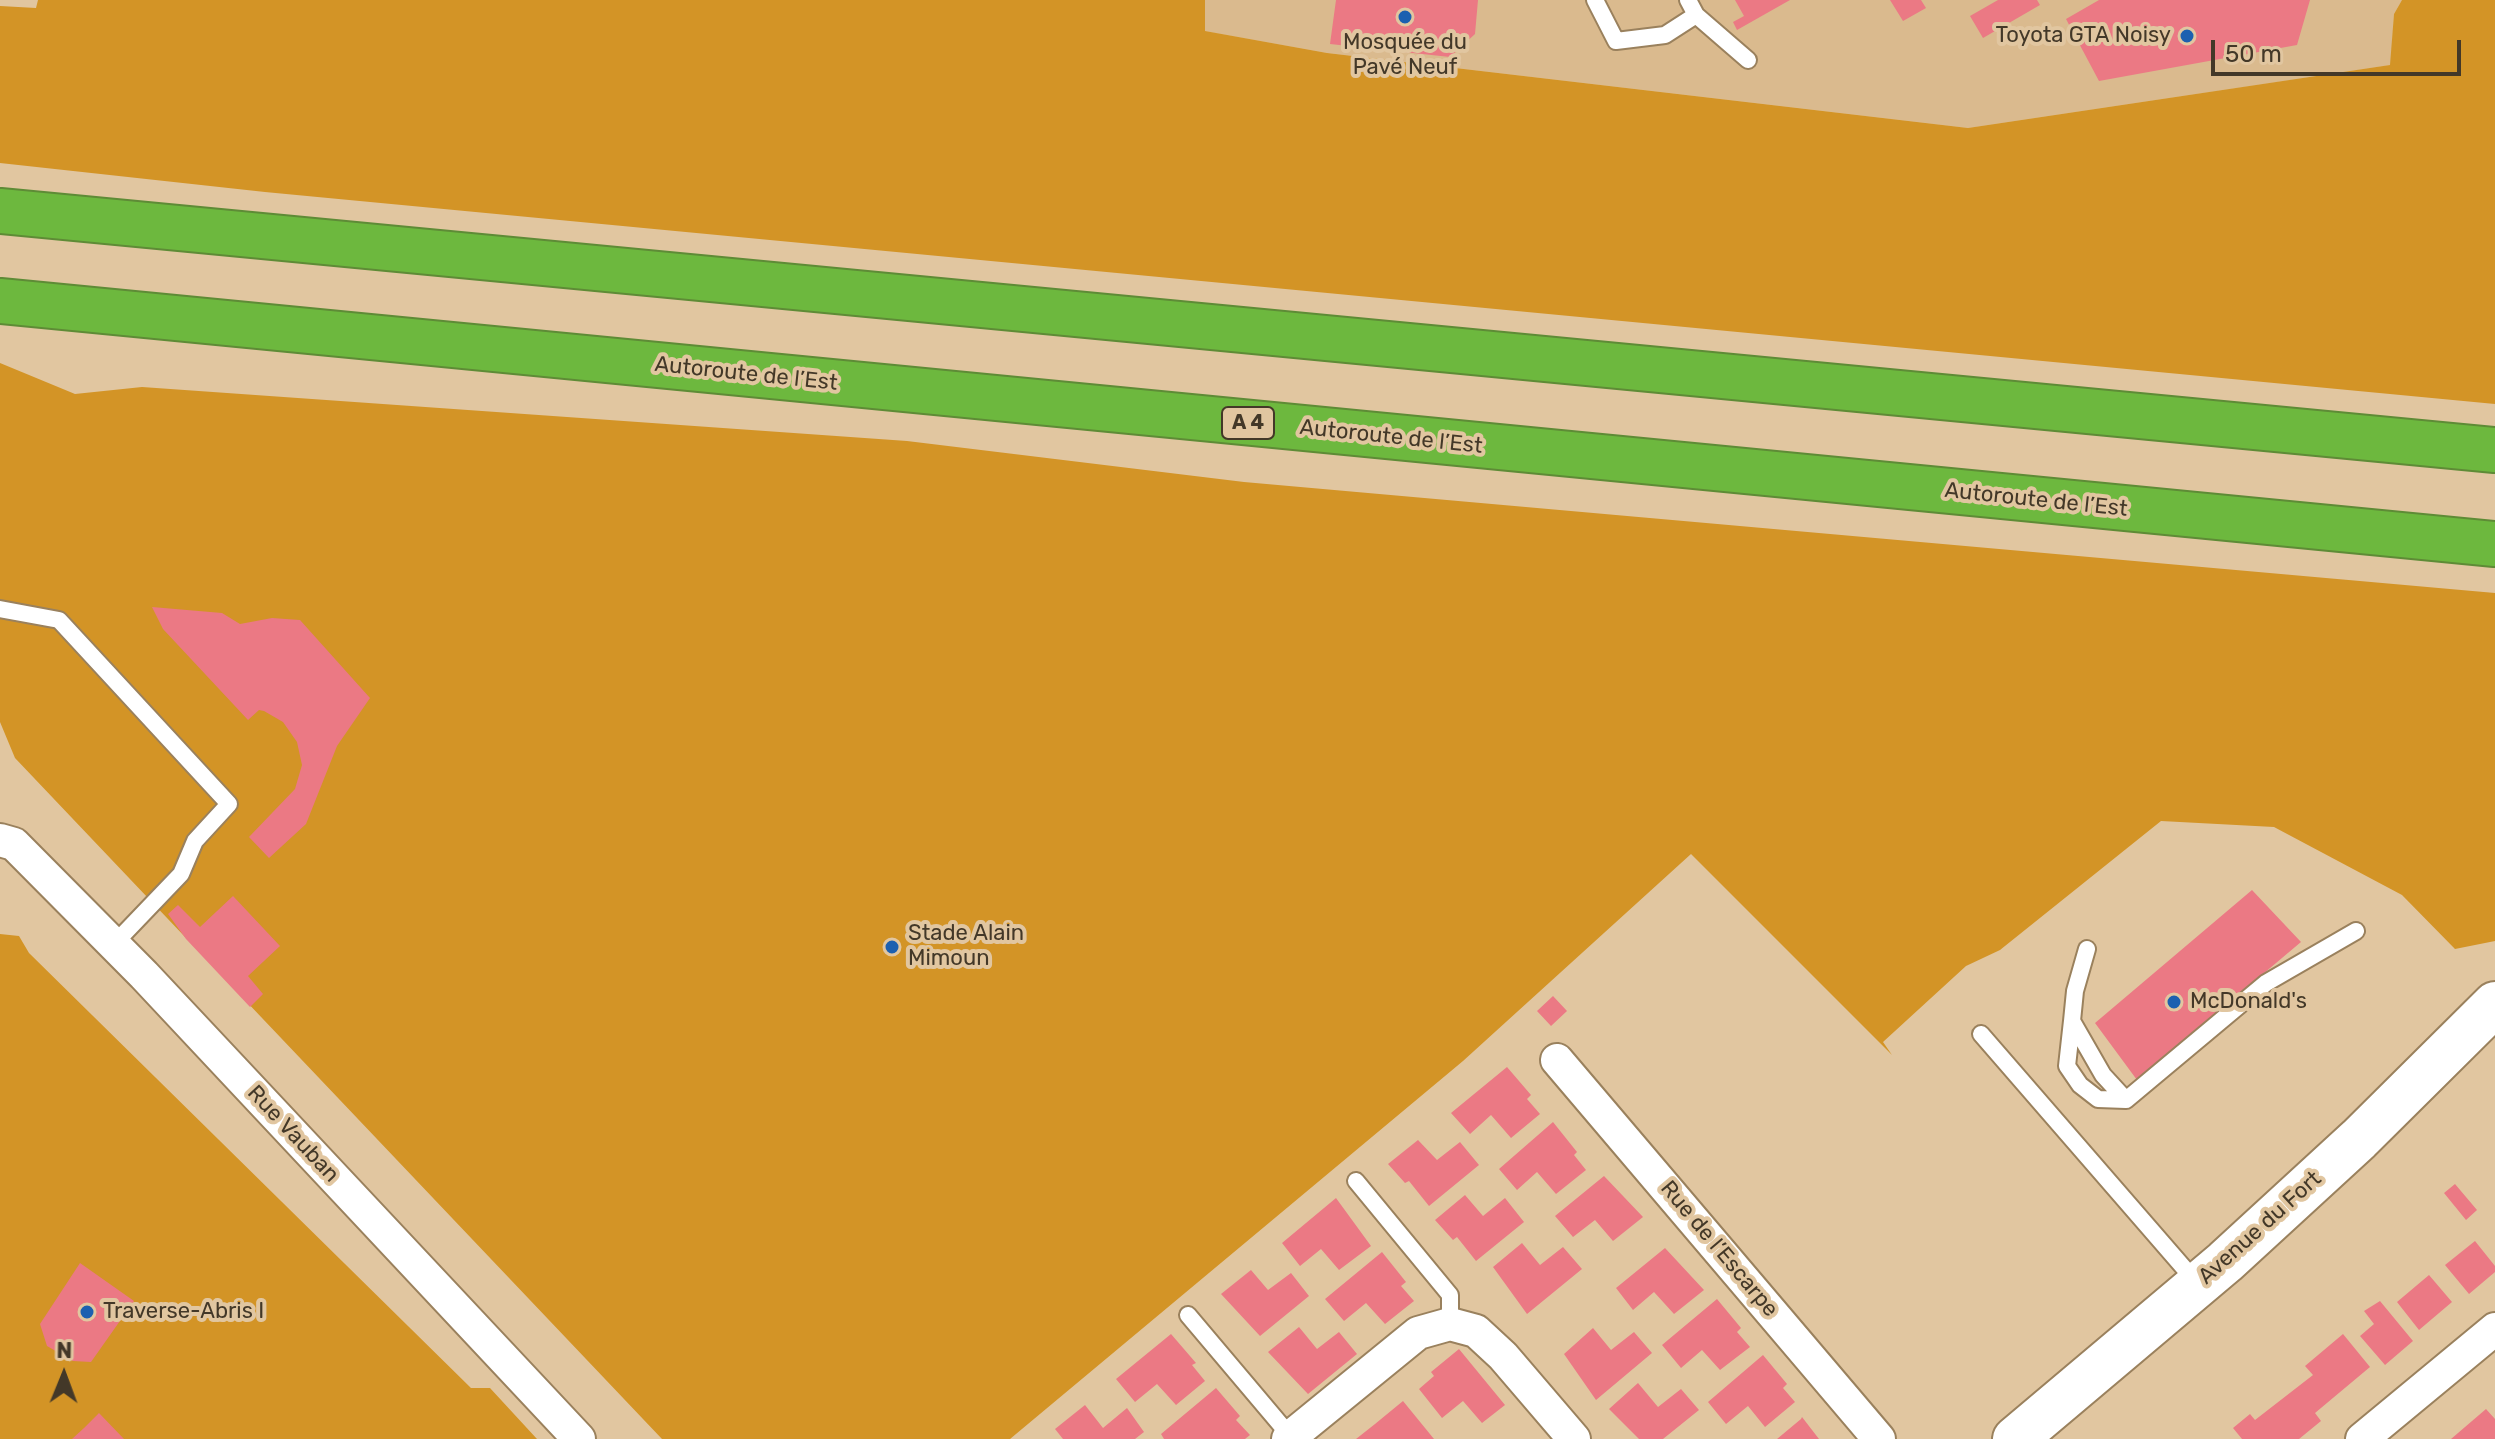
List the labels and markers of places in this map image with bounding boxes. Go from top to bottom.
marker: Mosquée du Pavé Neuf [1396,8,1414,26]
place label: Toyota GTA Noisy [1996,23,2171,49]
marker: Toyota GTA Noisy [2178,27,2196,45]
place label: Mosquée du Pavé Neuf [1343,30,1467,82]
place label: Stade Alain Mimoun [908,921,1024,972]
marker: Stade Alain Mimoun [883,938,901,956]
place label: McDonald's [2190,989,2307,1015]
marker: McDonald's [2165,993,2183,1011]
place label: Traverse-Abris I [103,1299,264,1325]
marker: Traverse-Abris I [78,1303,96,1321]

